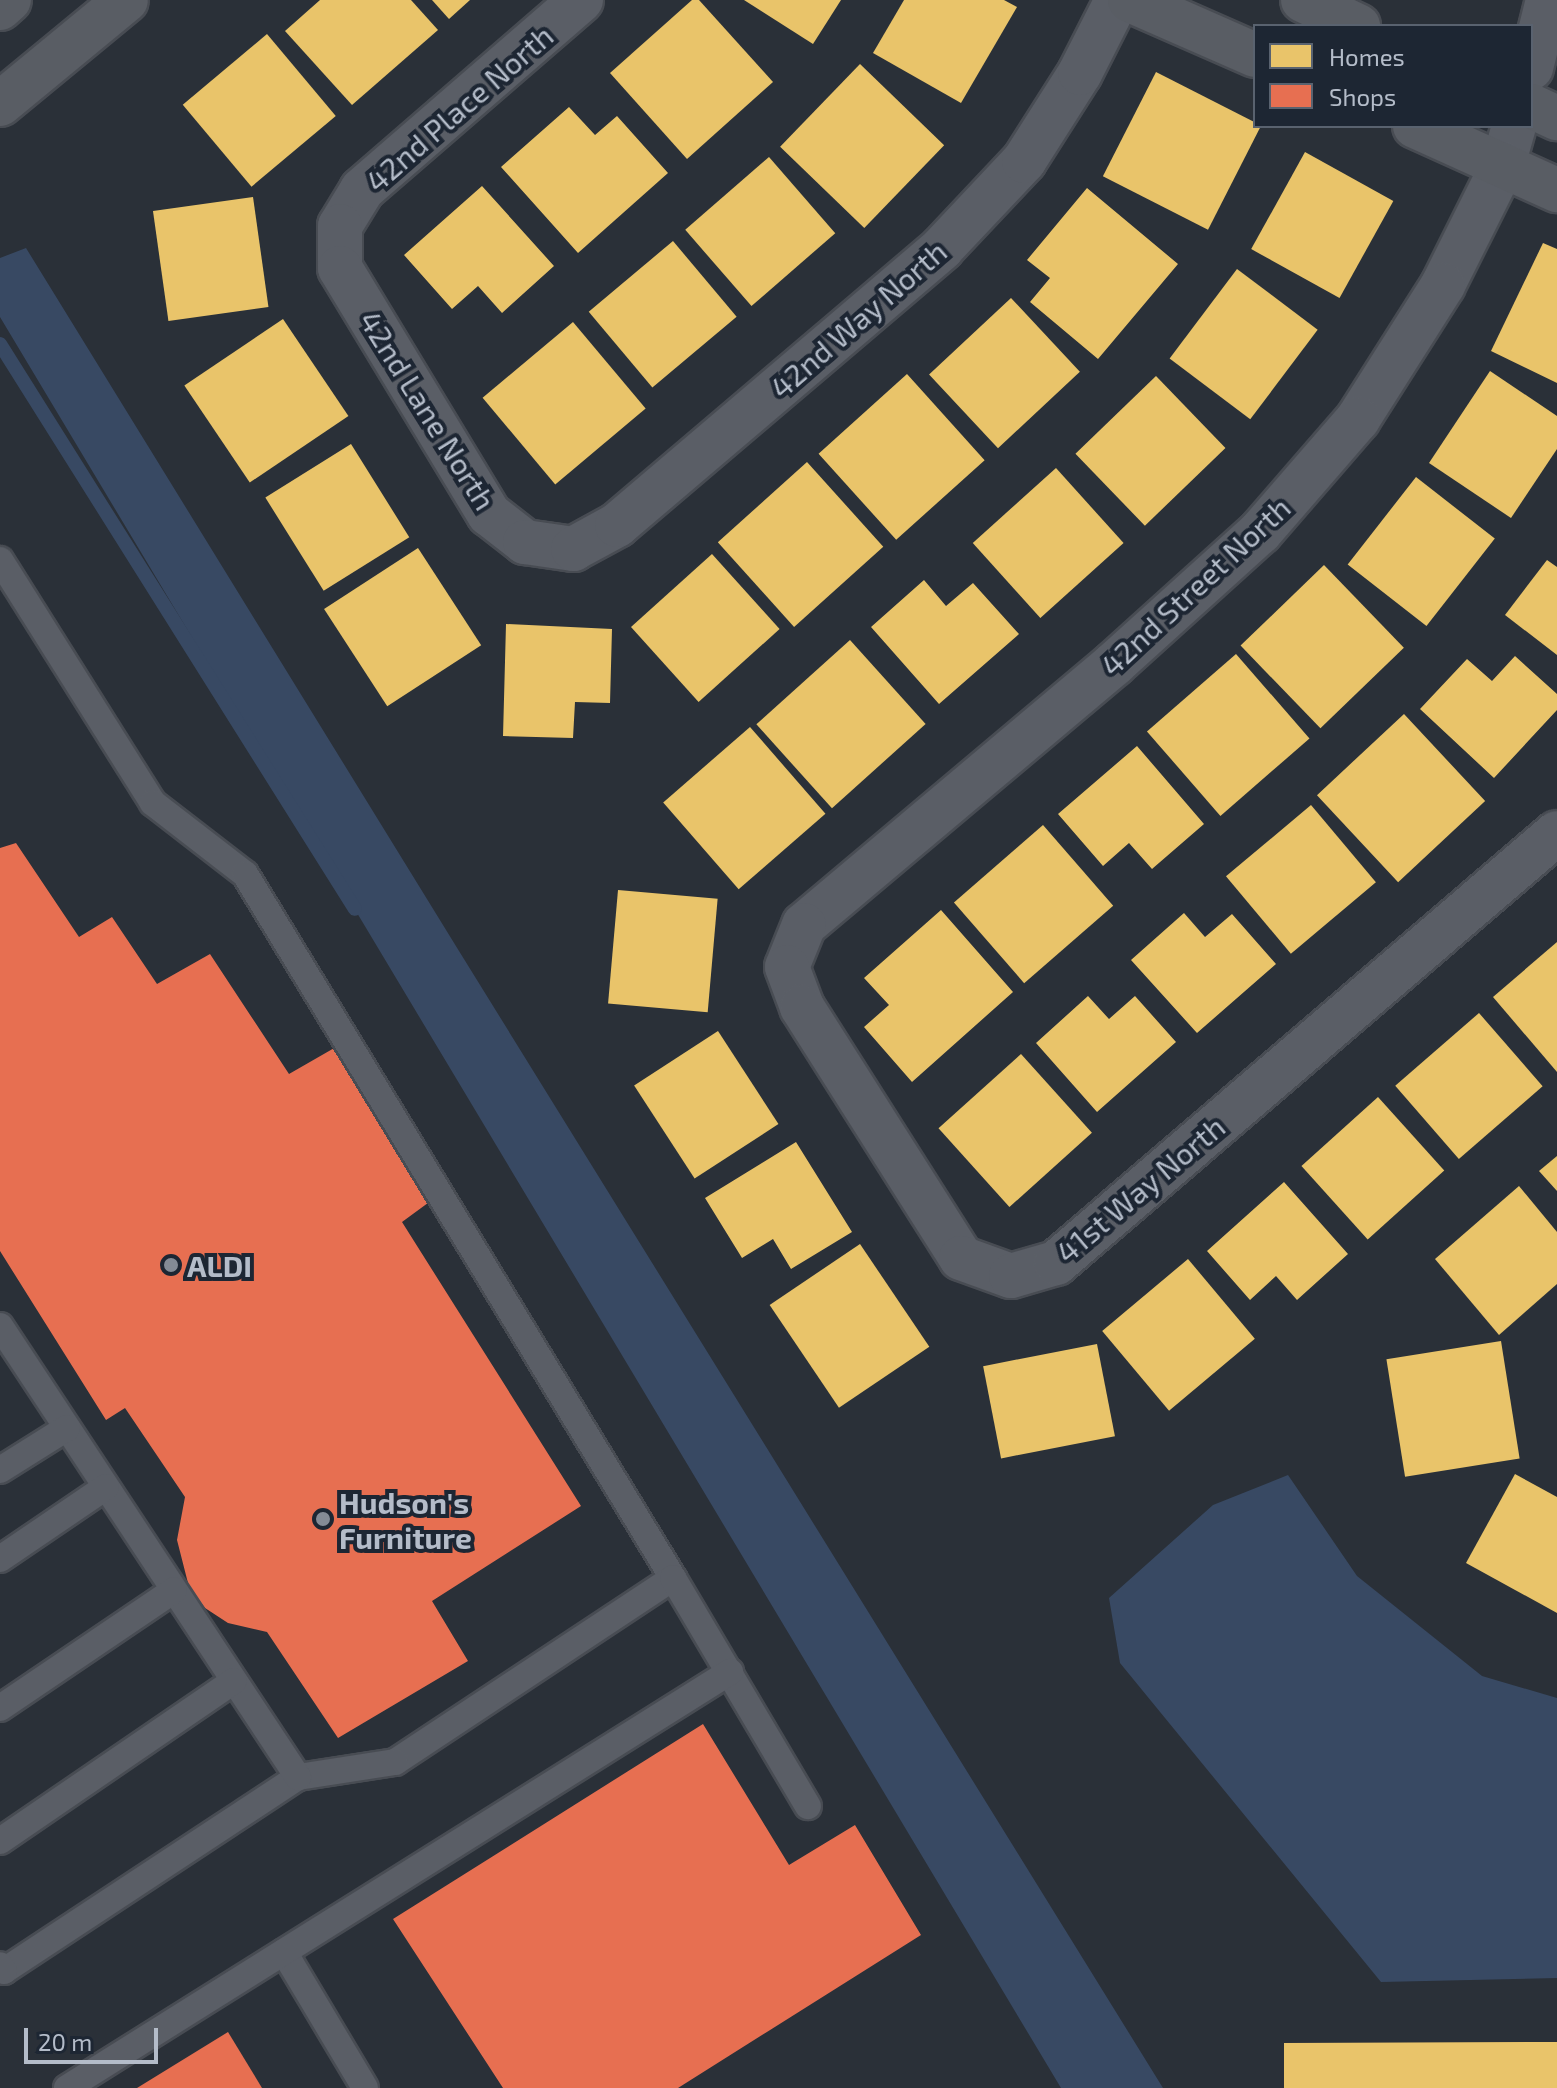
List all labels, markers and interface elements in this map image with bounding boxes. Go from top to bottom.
street label: 42nd Place North [358,17,560,199]
legend [1253,24,1533,128]
text: Homes [1329,42,1405,71]
text: Shops [1329,82,1396,111]
street label: 42nd Way North [762,232,954,406]
street label: 42nd Lane North [352,304,504,516]
street label: 42nd Street North [1093,489,1297,683]
street label: 41st Way North [1048,1108,1232,1270]
place label: ALDI [187,1247,252,1283]
marker: ALDI [162,1256,180,1274]
place label: Hudson's Furniture [339,1484,472,1554]
marker: Hudson's Furniture [314,1510,332,1528]
scale bar [28,2012,162,2062]
text: 20 m [38,2027,92,2056]

